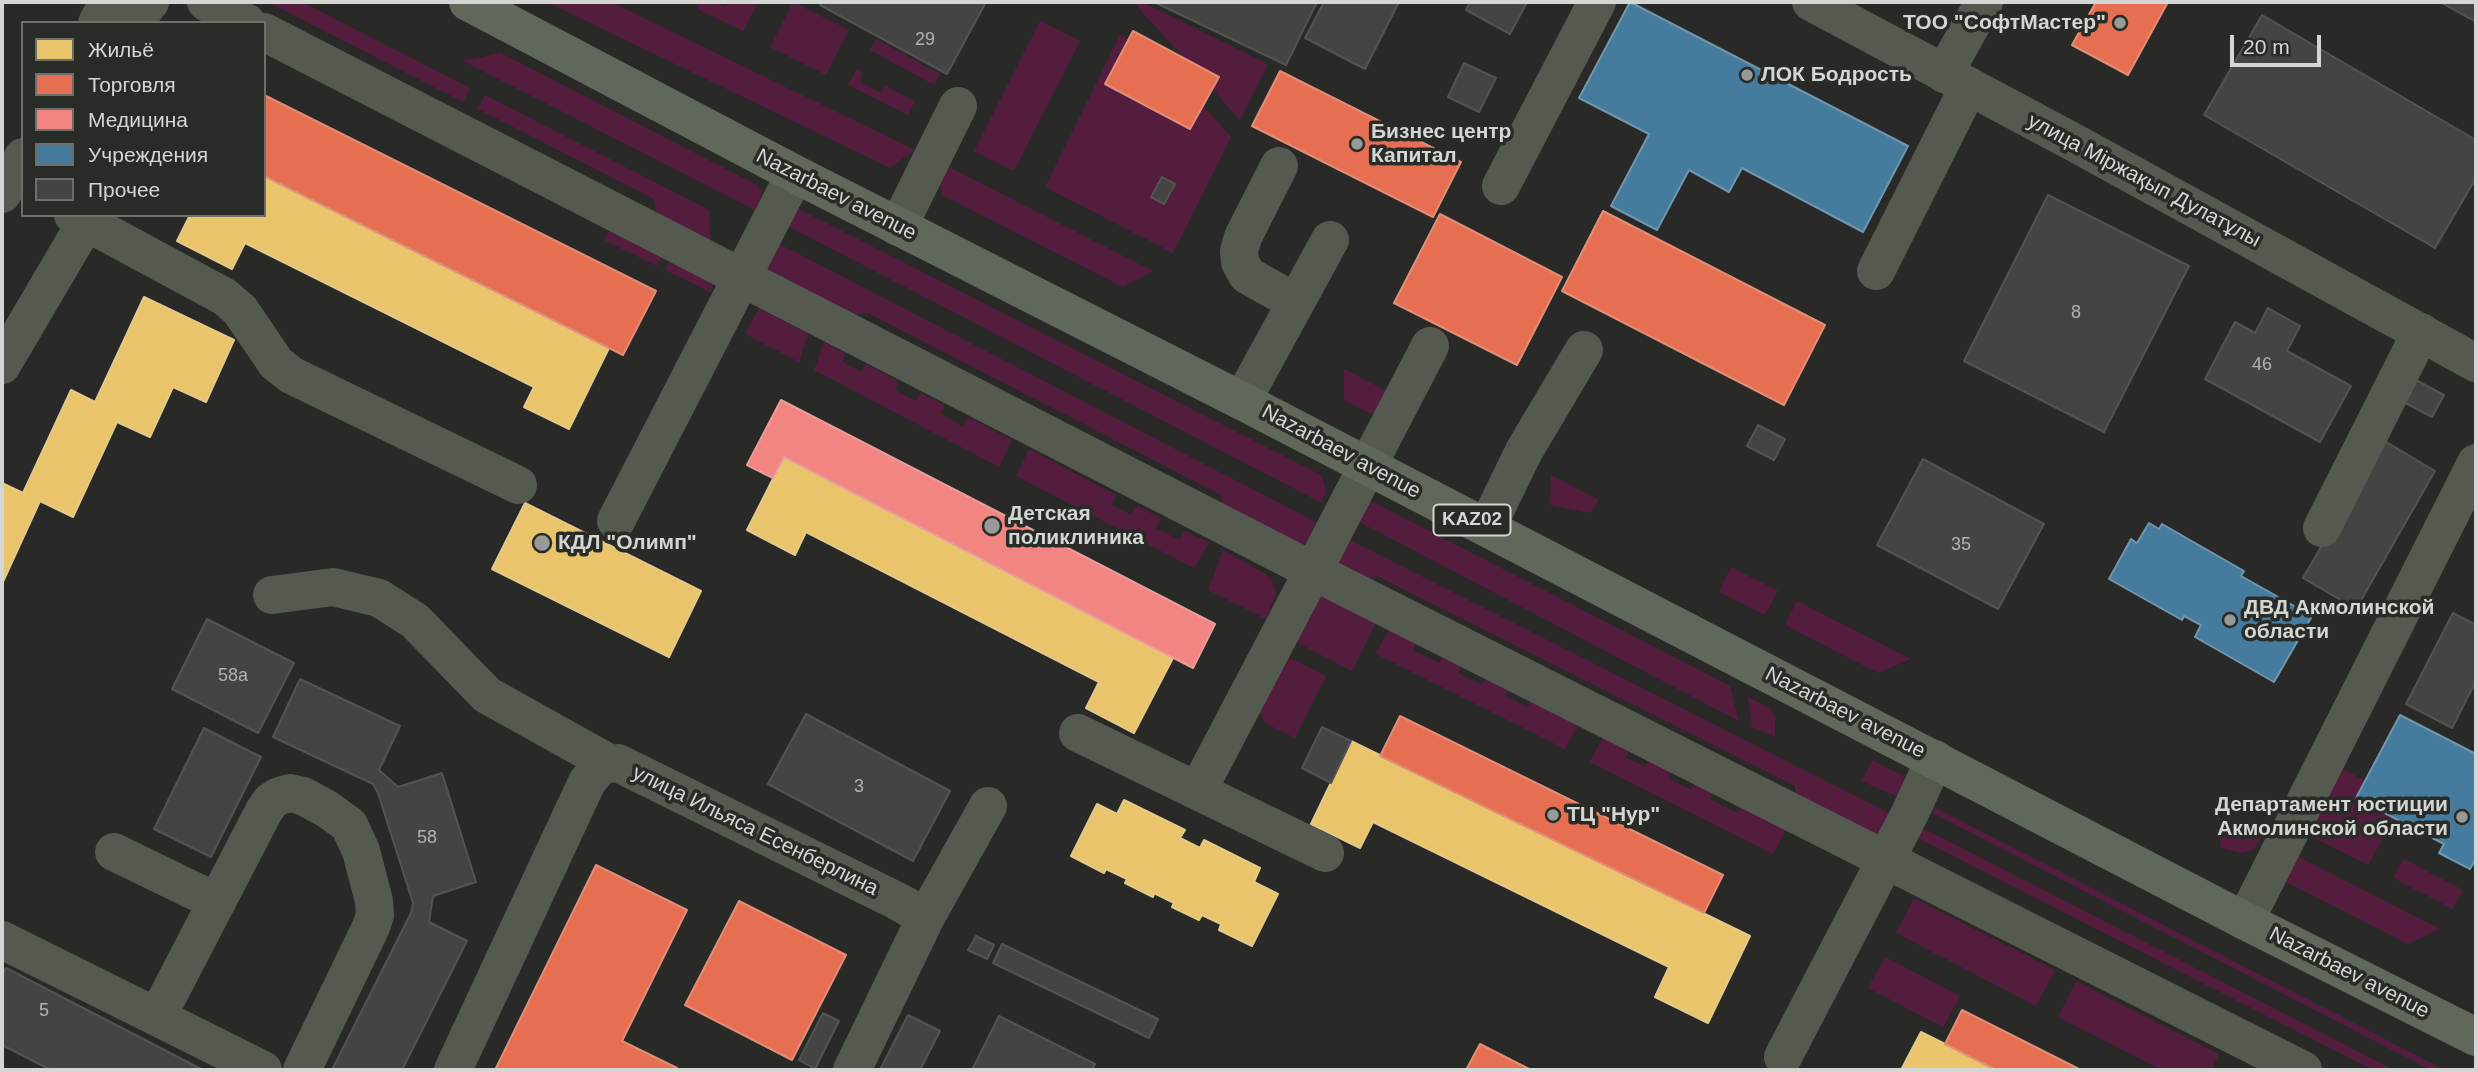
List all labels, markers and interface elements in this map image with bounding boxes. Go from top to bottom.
place label: ТОО "СофтМастер" [1903,10,2106,36]
marker: ТОО "СофтМастер" [2112,15,2128,31]
legend [21,21,266,217]
scale bar [2233,21,2324,65]
house number: 29 [915,29,935,51]
text: 20 m [2243,35,2290,58]
text: Жильё [88,38,154,61]
place label: ЛОК Бодрость [1761,62,1912,88]
marker: ЛОК Бодрость [1739,67,1755,83]
text: Торговля [88,73,176,96]
text: Медицина [88,108,188,131]
street label: улица Міржақып Дулатұлы [2023,109,2265,253]
place label: Бизнес центр Капитал [1371,119,1511,169]
marker: Бизнес центр Капитал [1349,136,1365,152]
text: Учреждения [88,143,208,166]
street label: Nazarbaev avenue [752,144,920,246]
text: Прочее [88,178,160,201]
house number: 8 [2071,302,2081,324]
house number: 46 [2252,354,2272,376]
street label: Nazarbaev avenue [1257,399,1425,505]
place label: Детская поликлиника [1008,501,1144,551]
road number: KАZ02 [1434,505,1510,536]
marker: Детская поликлиника [982,516,1002,536]
place label: КДЛ "Олимп" [558,530,697,556]
marker: КДЛ "Олимп" [532,533,552,553]
house number: 35 [1951,534,1971,556]
place label: ДВД Акмолинской области [2244,595,2434,645]
marker: ДВД Акмолинской области [2222,612,2238,628]
street label: Nazarbaev avenue [1761,662,1929,764]
house number: 58а [218,665,248,687]
street label: улица Ильяса Есенберлина [628,760,882,902]
house number: 3 [854,776,864,798]
place label: Департамент юстиции Акмолинской области [2215,792,2448,842]
place label: ТЦ "Нур" [1567,802,1660,828]
marker: ТЦ "Нур" [1545,807,1561,823]
marker: Департамент юстиции Акмолинской области [2454,809,2470,825]
house number: 58 [417,827,437,849]
street label: Nazarbaev avenue [2265,922,2433,1024]
house number: 5 [39,1000,49,1022]

